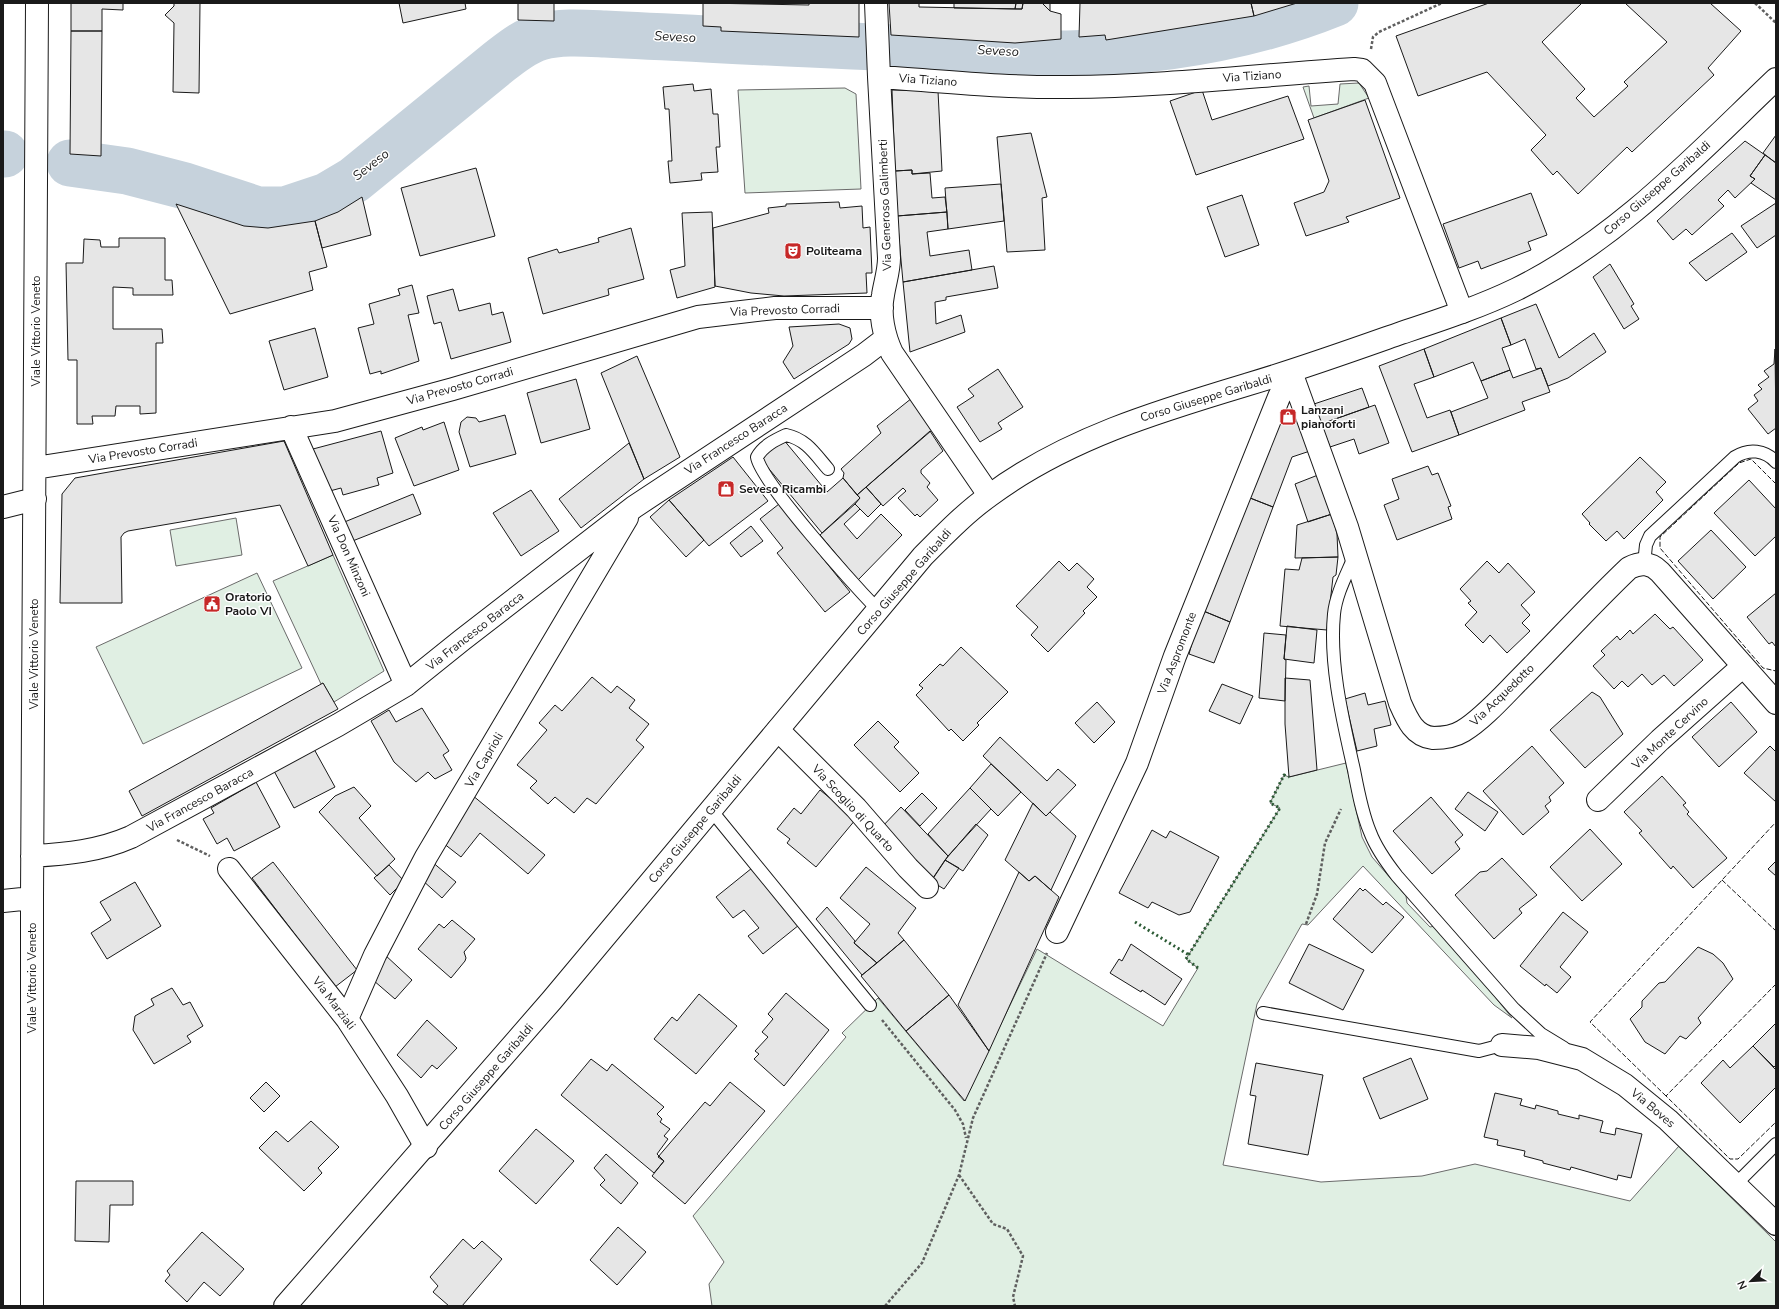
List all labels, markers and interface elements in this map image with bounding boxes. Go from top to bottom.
water label: Seveso [654,27,696,47]
water label: Seveso [977,41,1019,61]
street label: Via Tiziano [1221,66,1282,86]
street label: Via Tiziano [897,70,958,90]
street label: Corso Giuseppe Garibaldi [1600,137,1714,239]
street label: Via Generoso Galimberti [875,139,895,272]
water label: Seveso [349,145,393,185]
theatre icon: Politeama [783,241,803,261]
place label: Politeama [806,243,862,259]
street label: Viale Vittorio Veneto [28,275,44,388]
street label: Via Prevosto Corradi [729,300,840,320]
street label: Via Prevosto Corradi [404,363,515,409]
street label: Corso Giuseppe Garibaldi [1138,370,1274,426]
street label: Via Francesco Baracca [681,400,790,479]
place label: Lanzani pianoforti [1301,402,1356,432]
shop icon: Lanzani pianoforti [1278,407,1298,427]
street label: Via Prevosto Corradi [86,435,199,468]
shop icon: Seveso Ricambi [716,479,736,499]
place label: Seveso Ricambi [739,481,826,497]
street label: Via Don Minzoni [323,512,374,599]
street label: Corso Giuseppe Garibaldi [853,525,955,639]
street label: Via Francesco Baracca [422,588,527,675]
place label: Oratorio Paolo VI [225,589,272,619]
public building icon: Oratorio Paolo VI [202,594,222,614]
street label: Viale Vittorio Veneto [26,598,42,711]
street label: Via Aspromonte [1154,609,1200,697]
street label: Via Acquedotto [1466,660,1538,730]
street label: Via Monte Cervino [1628,693,1712,773]
street label: Via Caprioli [461,729,507,791]
street label: Via Scoglio di Quarto [808,760,898,855]
street label: Via Francesco Baracca [143,764,256,836]
street label: Corso Giuseppe Garibaldi [645,771,745,887]
street label: Viale Vittorio Veneto [24,922,40,1035]
street label: Via Marziali [308,972,359,1033]
street label: Corso Giuseppe Garibaldi [435,1020,537,1134]
street label: Via Boves [1627,1084,1679,1131]
north arrow [1731,1261,1771,1301]
text: N [1734,1278,1751,1292]

